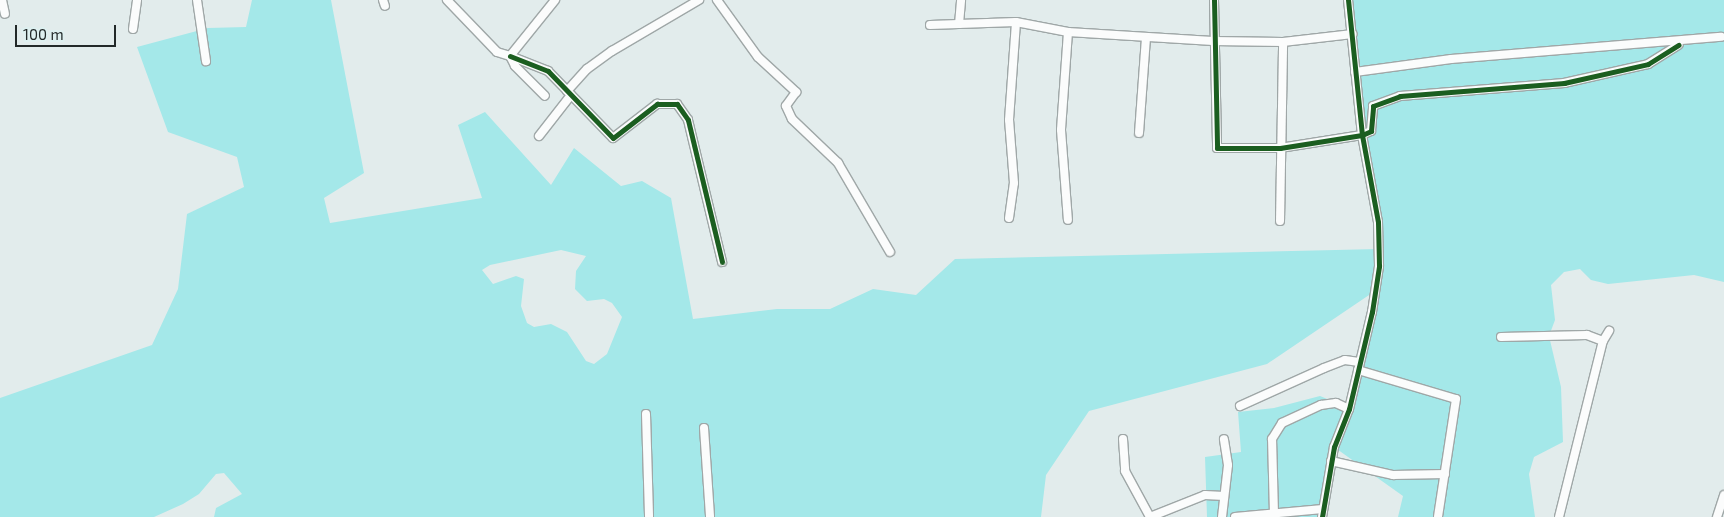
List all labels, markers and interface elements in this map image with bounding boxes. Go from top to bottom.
scale bar [18,15,119,47]
text: 100 m [23,25,64,43]

